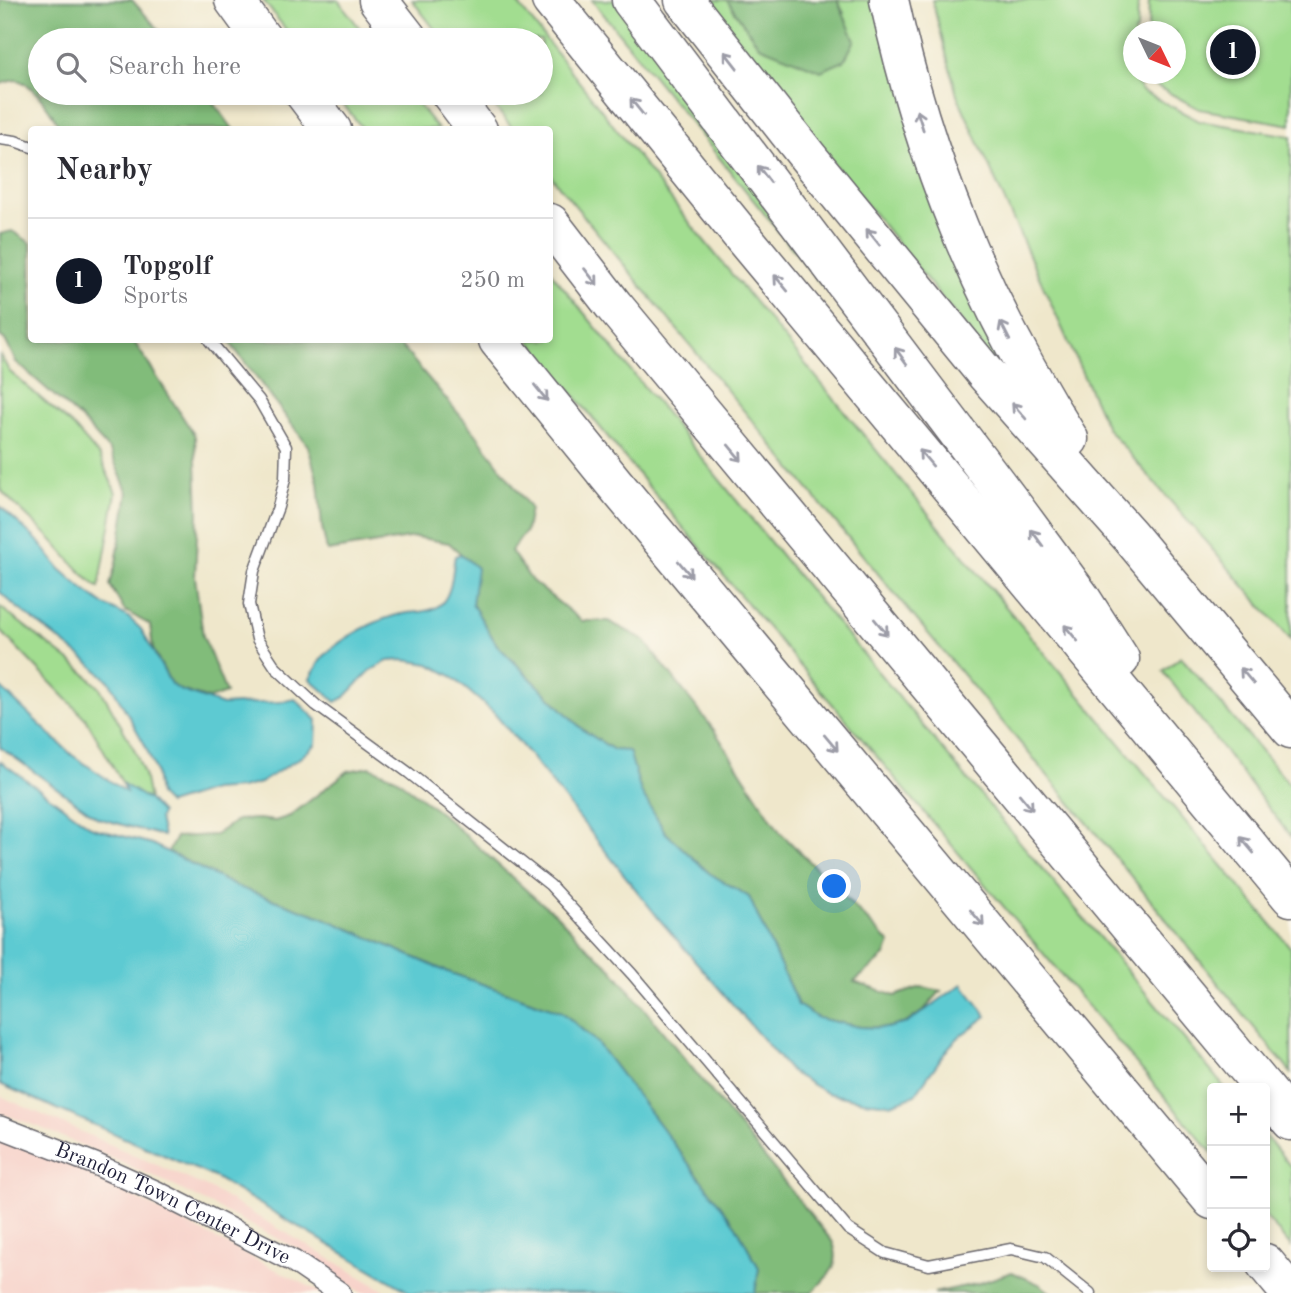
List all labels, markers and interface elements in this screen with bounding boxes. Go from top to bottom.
north arrow [1123,21,1186,84]
pin: 1 [1210,26,1256,78]
search box [28,28,553,105]
icon: search [52,48,90,86]
one-way arrow [723,51,738,69]
text: Search here [108,54,241,80]
one-way arrow [629,98,645,116]
one-way arrow [913,109,926,131]
text: Nearby [56,156,153,186]
one-way arrow [756,165,771,184]
one-way arrow [865,228,881,246]
text: Topgolf [123,254,212,280]
one-way arrow [584,267,599,285]
text: 1 [72,269,86,292]
text: 250 m [460,269,525,292]
one-way arrow [773,275,788,293]
text: Sports [123,285,188,308]
one-way arrow [998,321,1012,342]
one-way arrow [894,347,908,366]
one-way arrow [533,383,548,401]
one-way arrow [1011,402,1027,420]
one-way arrow [728,443,743,461]
one-way arrow [918,450,934,468]
one-way arrow [1029,529,1044,548]
one-way arrow [677,559,693,577]
one-way arrow [873,618,889,636]
one-way arrow [1063,625,1079,643]
one-way arrow [1239,668,1255,686]
one-way arrow [823,734,839,752]
one-way arrow [1019,793,1034,811]
one-way arrow [1239,836,1255,854]
your location [817,869,851,903]
one-way arrow [969,908,985,926]
map controls [1207,1083,1270,1272]
button: + [1207,1083,1270,1146]
street label: Brandon Town Center Drive [52,1139,294,1268]
button: − [1207,1146,1270,1209]
button: locate [1207,1209,1270,1272]

